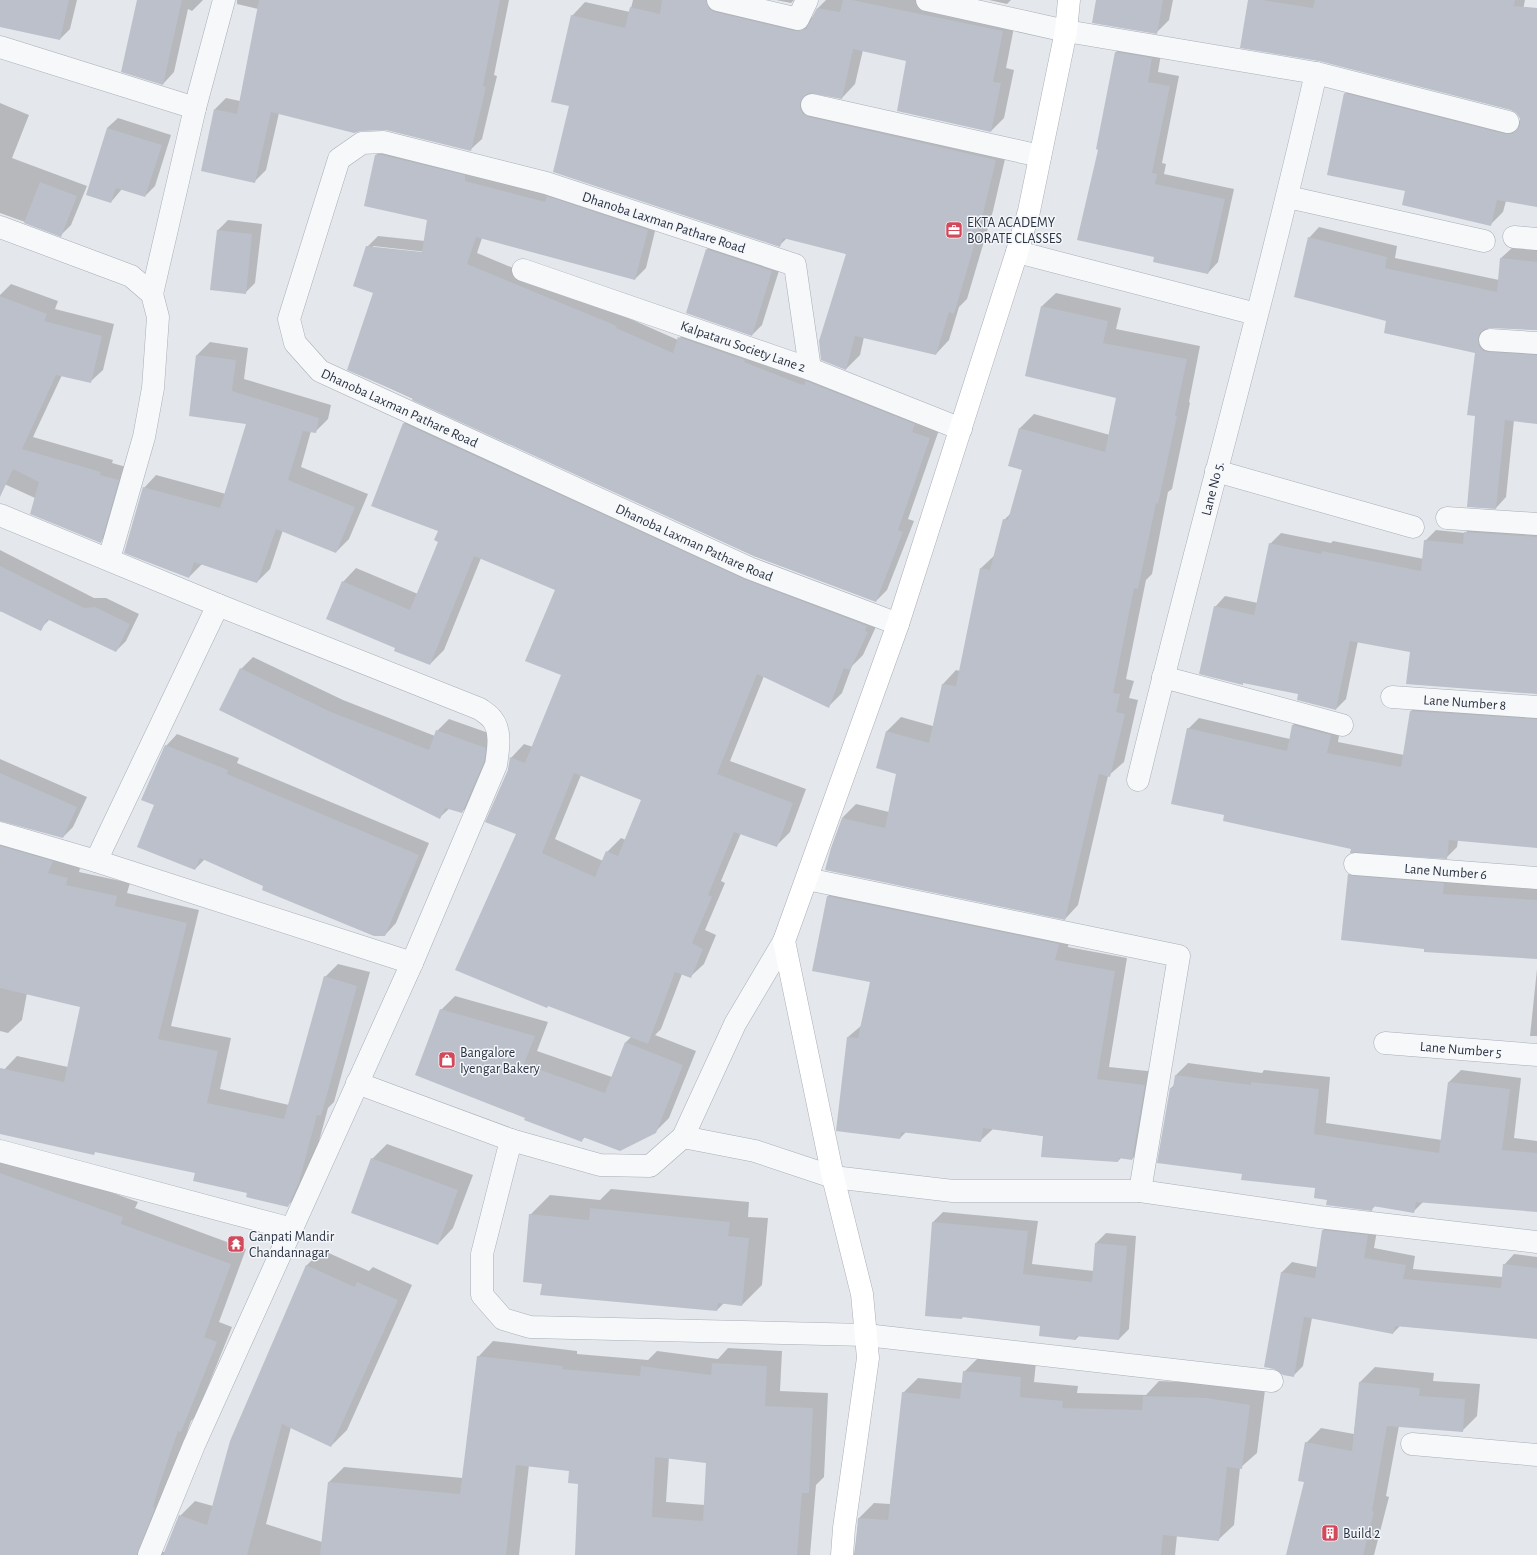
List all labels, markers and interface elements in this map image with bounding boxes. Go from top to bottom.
street label: Dhanoba Laxman Pathare Road [580,190,747,256]
place label: EKTA ACADEMY BORATE CLASSES [967,216,1062,246]
office icon: EKTA ACADEMY BORATE CLASSES [944,220,964,240]
street label: Kalpataru Society Lane 2 [678,319,807,375]
street label: Dhanoba Laxman Pathare Road [319,367,480,451]
street label: Lane No 5. [1199,460,1227,517]
street label: Dhanoba Laxman Pathare Road [613,502,775,584]
street label: Lane Number 8 [1423,693,1507,713]
street label: Lane Number 6 [1404,862,1488,882]
street label: Lane Number 5 [1419,1040,1502,1060]
place label: Bangalore Iyengar Bakery [460,1046,540,1076]
shop icon: Bangalore Iyengar Bakery [437,1050,457,1070]
place label: Ganpati Mandir Chandannagar [249,1230,335,1260]
temple icon: Ganpati Mandir Chandannagar [226,1234,246,1254]
building icon: Build 2 [1320,1523,1340,1543]
place label: Build 2 [1343,1527,1380,1541]

